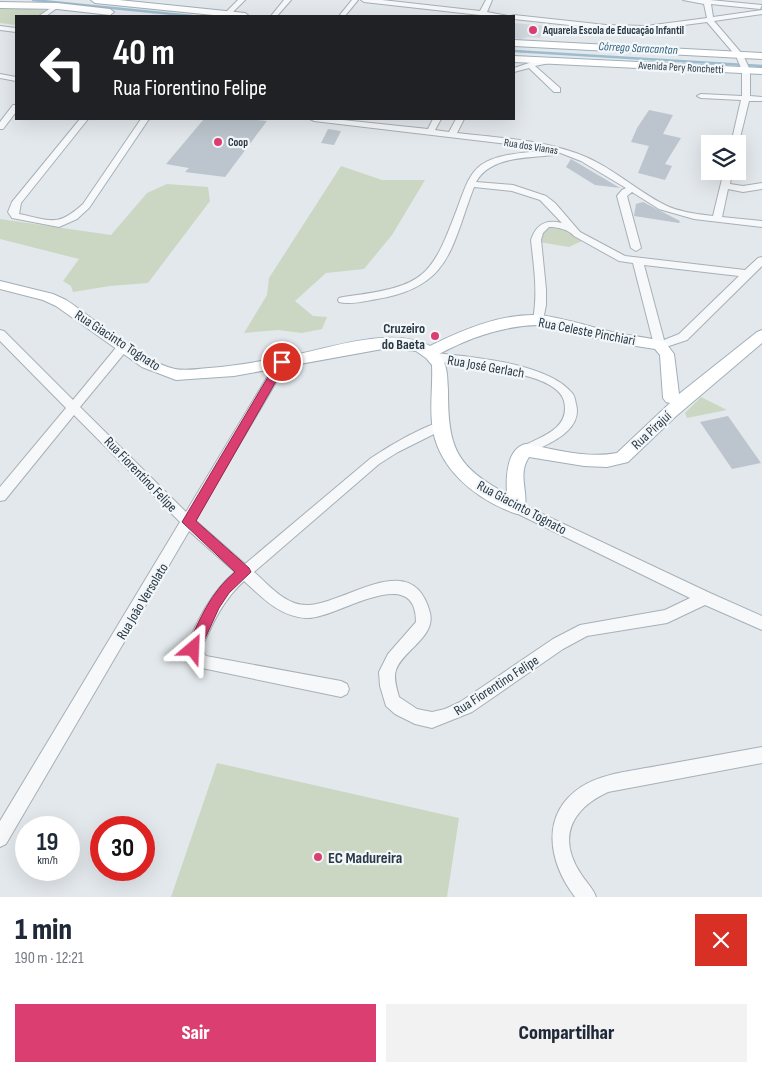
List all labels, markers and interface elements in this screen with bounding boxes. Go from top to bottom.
marker: Aquarela Escola de Educação Infantil [527,24,539,36]
place label: Aquarela Escola de Educação Infantil [542,24,684,37]
text: 40 m [113,32,175,75]
icon: left [30,35,95,100]
water label: Córrego Saracantan [598,39,678,58]
street label: Avenida Pery Ronchetti [637,59,724,76]
text: Rua Fiorentino Felipe [113,75,267,102]
map controls [701,135,746,180]
button: layers [701,135,746,180]
marker: Coop [212,136,224,148]
place label: Coop [228,136,248,149]
street label: Rua dos Vianas [503,136,559,157]
street label: Rua Giacinto Tognato [72,306,164,375]
street label: Rua Celeste Pinchiari [537,314,637,349]
place label: Cruzeiro do Baeta [382,320,425,353]
marker: Cruzeiro do Baeta [429,330,441,342]
pin [261,341,303,383]
icon: arrive [268,348,296,376]
street label: Rua José Gerlach [446,351,526,382]
street label: Rua Pirajuí [628,407,675,453]
street label: Rua Fiorentino Felipe [101,433,181,515]
street label: Rua Giacinto Tognato [474,477,570,538]
street label: Rua João Versolato [113,560,172,643]
position arrow [166,622,218,674]
street label: Rua Fiorentino Felipe [451,652,542,719]
speed limit sign: 30 [90,816,155,881]
text: 19 [37,827,58,858]
place label: EC Madureira [328,849,402,868]
marker: EC Madureira [312,851,324,863]
text: km/h [37,853,58,868]
text: 1 min [15,912,72,948]
button: close [695,914,747,966]
text: 190 m · 12:21 [15,949,84,968]
button: Sair [15,1004,376,1062]
button: Compartilhar [386,1004,747,1062]

